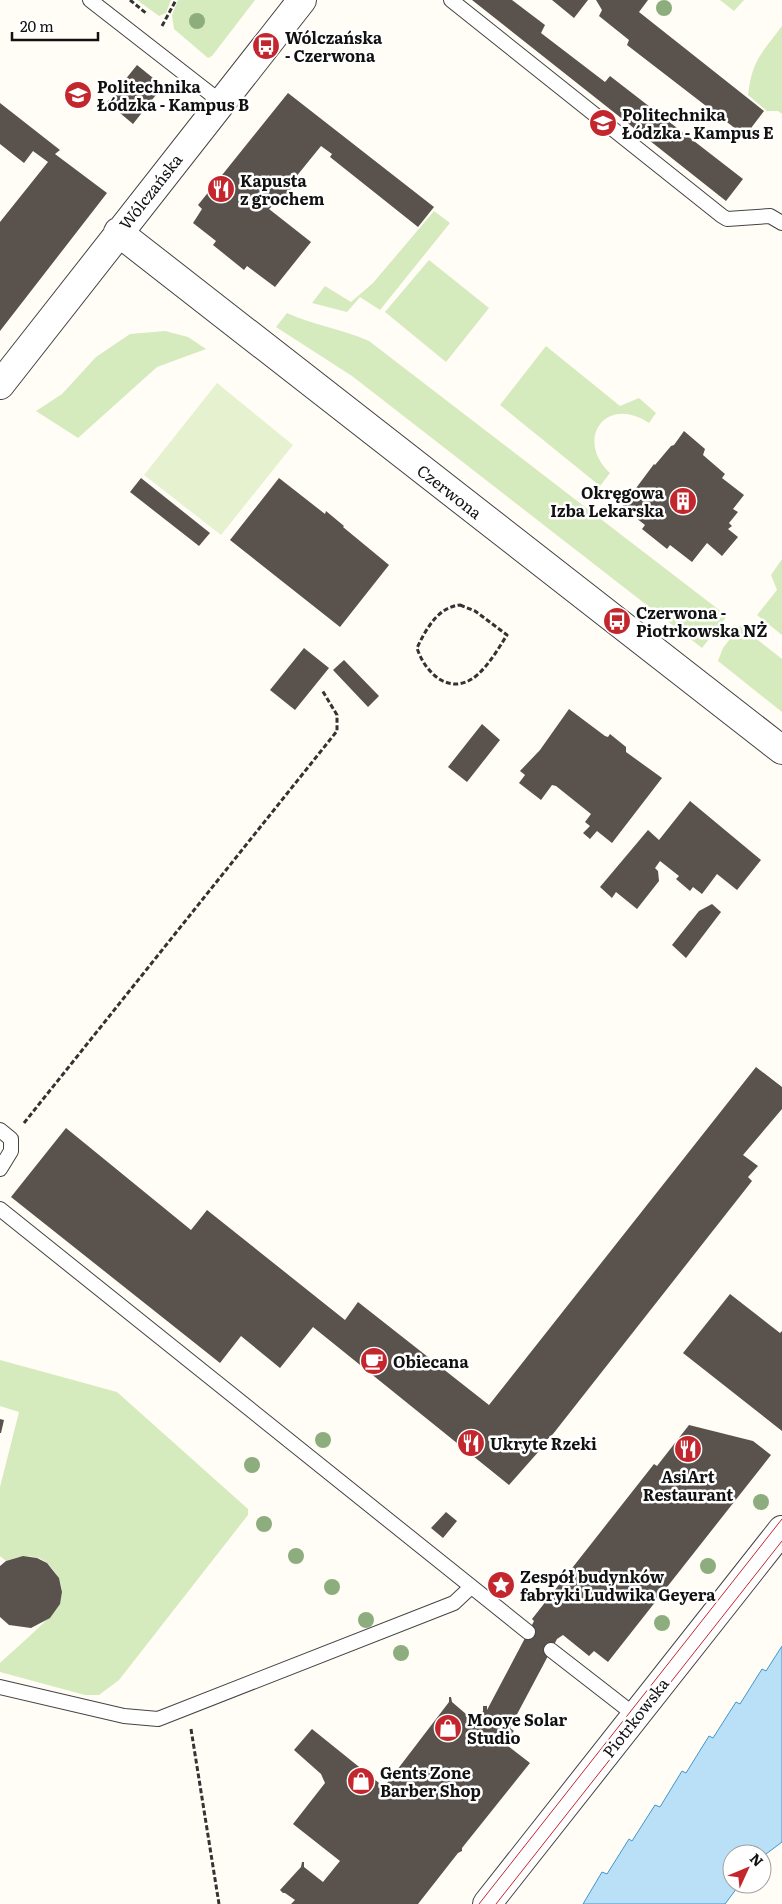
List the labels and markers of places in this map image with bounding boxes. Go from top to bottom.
place label: Wólczańska - Czerwona [285,25,383,67]
bus stop icon: Wólczańska - Czerwona [251,31,281,61]
place label: Politechnika Łódzka - Kampus B [97,74,249,116]
school or university icon: Politechnika Łódzka - Kampus B [63,80,93,110]
place label: Politechnika Łódzka - Kampus E [622,102,774,144]
school or university icon: Politechnika Łódzka - Kampus E [588,108,618,138]
place label: Kapusta z grochem [240,168,324,210]
restaurant icon: Kapusta z grochem [206,174,236,204]
place label: Okręgowa Izba Lekarska [550,480,665,522]
building icon: Okręgowa Izba Lekarska [668,486,698,516]
place label: Czerwona - Piotrkowska NŻ [636,600,767,642]
bus stop icon: Czerwona - Piotrkowska NŻ [602,606,632,636]
cafe icon: Obiecana [359,1346,389,1376]
place label: Obiecana [393,1349,469,1373]
restaurant icon: Ukryte Rzeki [456,1428,486,1458]
place label: Ukryte Rzeki [490,1431,597,1455]
restaurant icon: AsiArt Restaurant [673,1434,703,1464]
place label: AsiArt Restaurant [643,1464,733,1506]
place label: Zespół budynków fabryki Ludwika Geyera [520,1564,716,1606]
place icon: Zespół budynków fabryki Ludwika Geyera [486,1570,516,1600]
place label: Mooye Solar Studio [467,1707,567,1749]
shop icon: Mooye Solar Studio [433,1713,463,1743]
place label: Gents Zone Barber Shop [380,1760,481,1802]
shop icon: Gents Zone Barber Shop [346,1766,376,1796]

